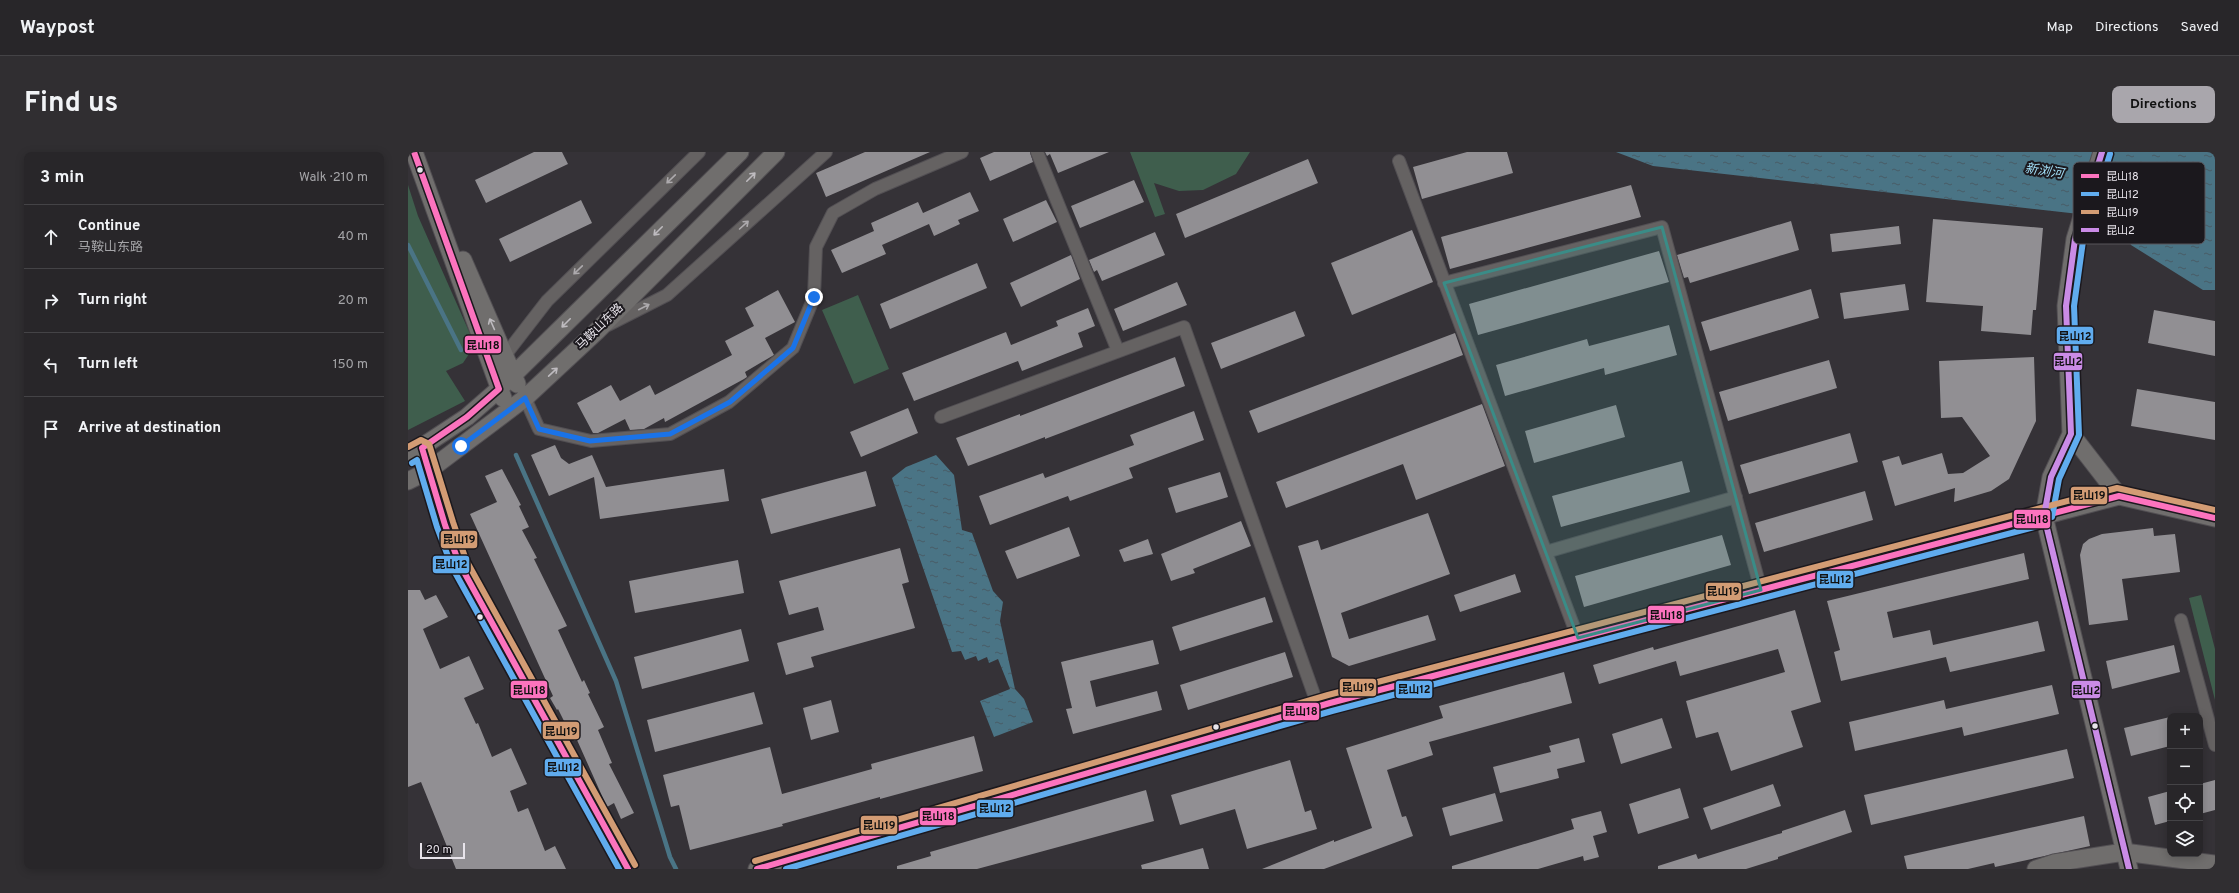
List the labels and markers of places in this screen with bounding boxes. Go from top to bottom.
unlabelled marker [415,165,425,175]
unlabelled marker [475,612,485,622]
unlabelled marker [2090,721,2100,731]
unlabelled marker [1211,722,1221,732]

